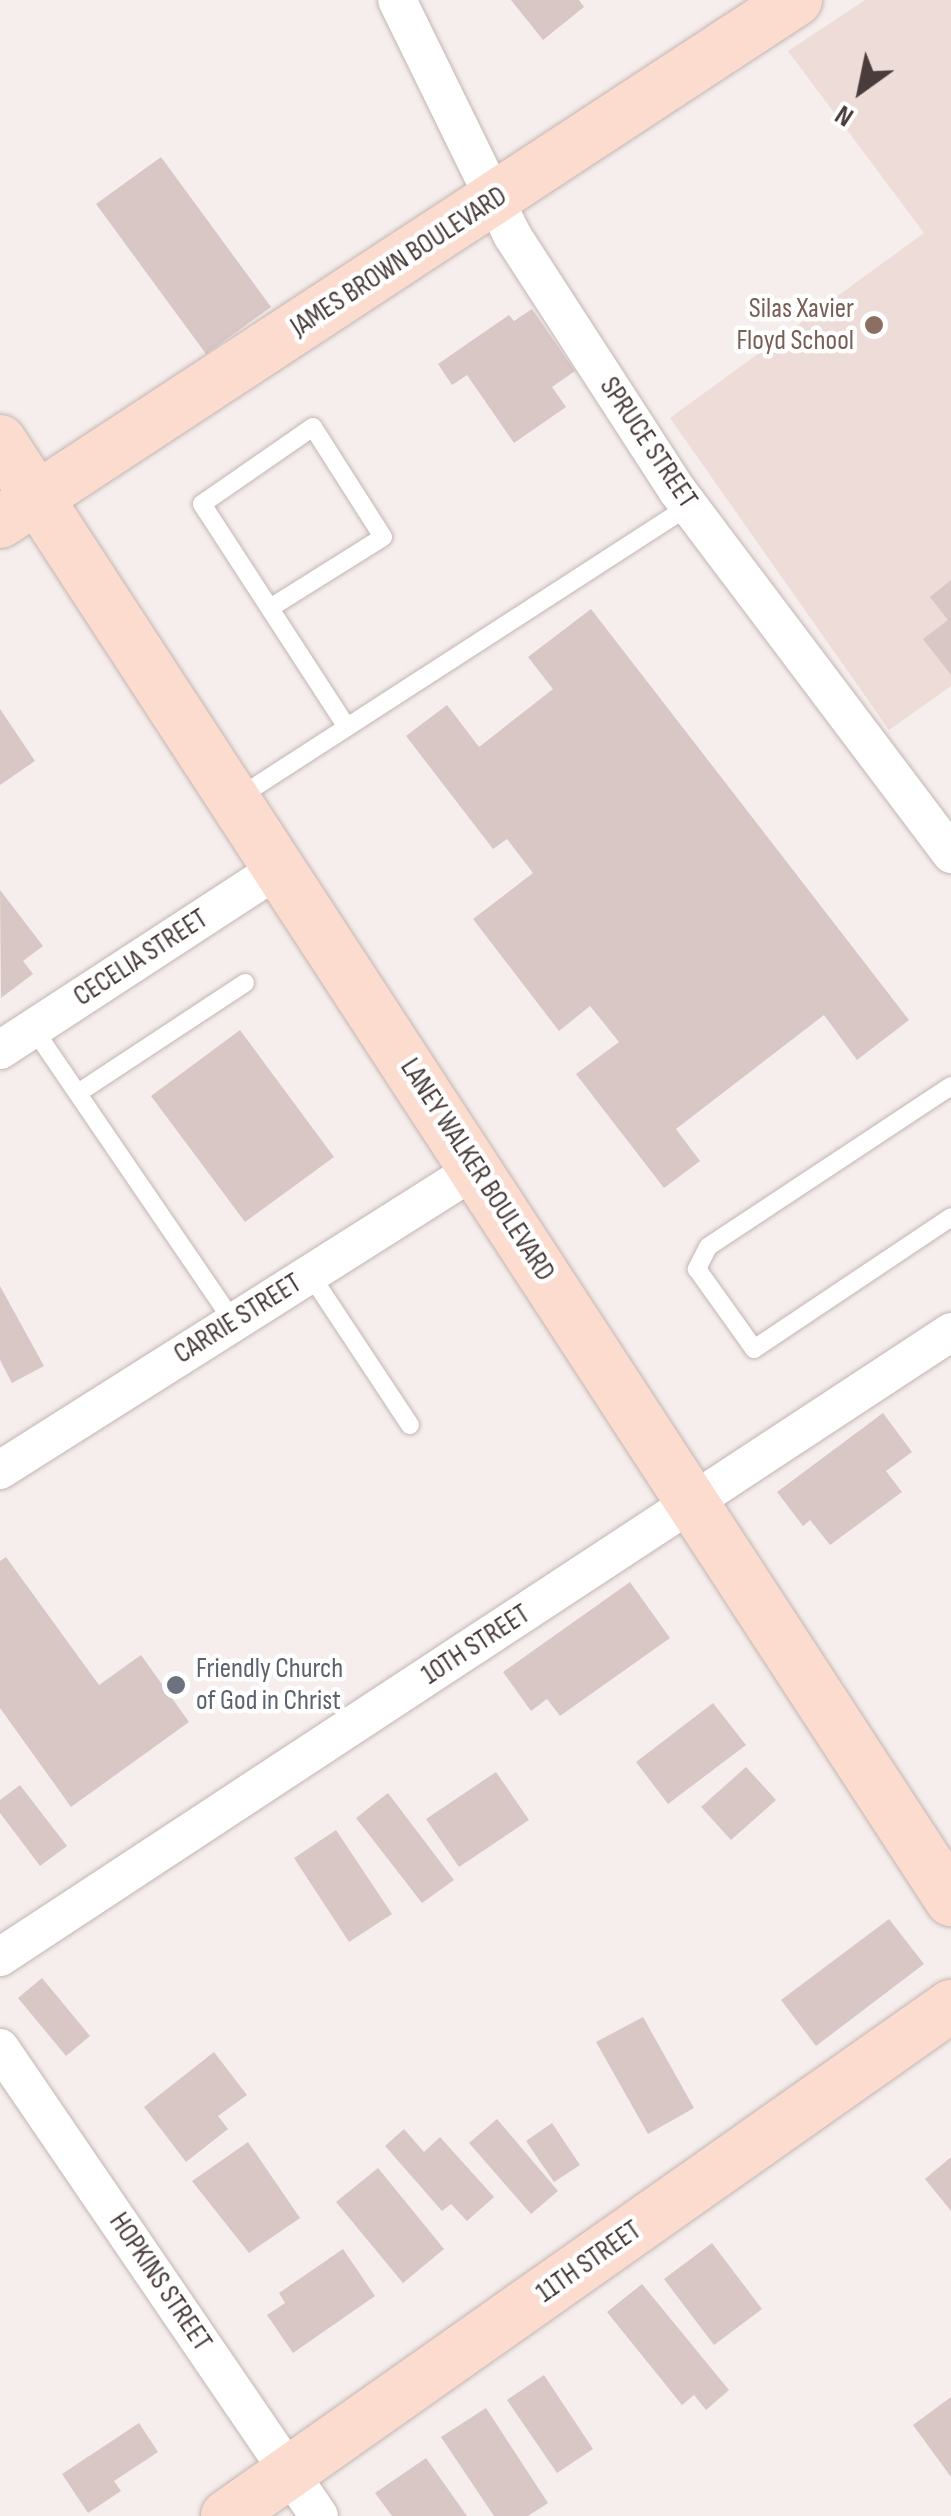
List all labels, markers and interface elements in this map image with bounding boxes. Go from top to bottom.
north arrow [811,40,911,140]
text: N [829,98,860,133]
street label: JAMES BROWN BOULEVARD [285,180,513,344]
place label: Silas Xavier Floyd School [736,292,854,358]
marker: Silas Xavier Floyd School [863,314,885,336]
street label: SPRUCE STREET [592,371,704,515]
street label: CECELIA STREET [68,902,214,1014]
street label: LANEY WALKER BOULEVARD [393,1052,561,1288]
street label: CARRIE STREET [168,1267,308,1371]
street label: 10TH STREET [416,1598,536,1692]
place label: Friendly Church of God in Christ [196,1652,343,1718]
marker: Friendly Church of God in Christ [165,1674,187,1696]
street label: HOPKINS STREET [102,2207,218,2357]
street label: 11TH STREET [530,2214,648,2310]

